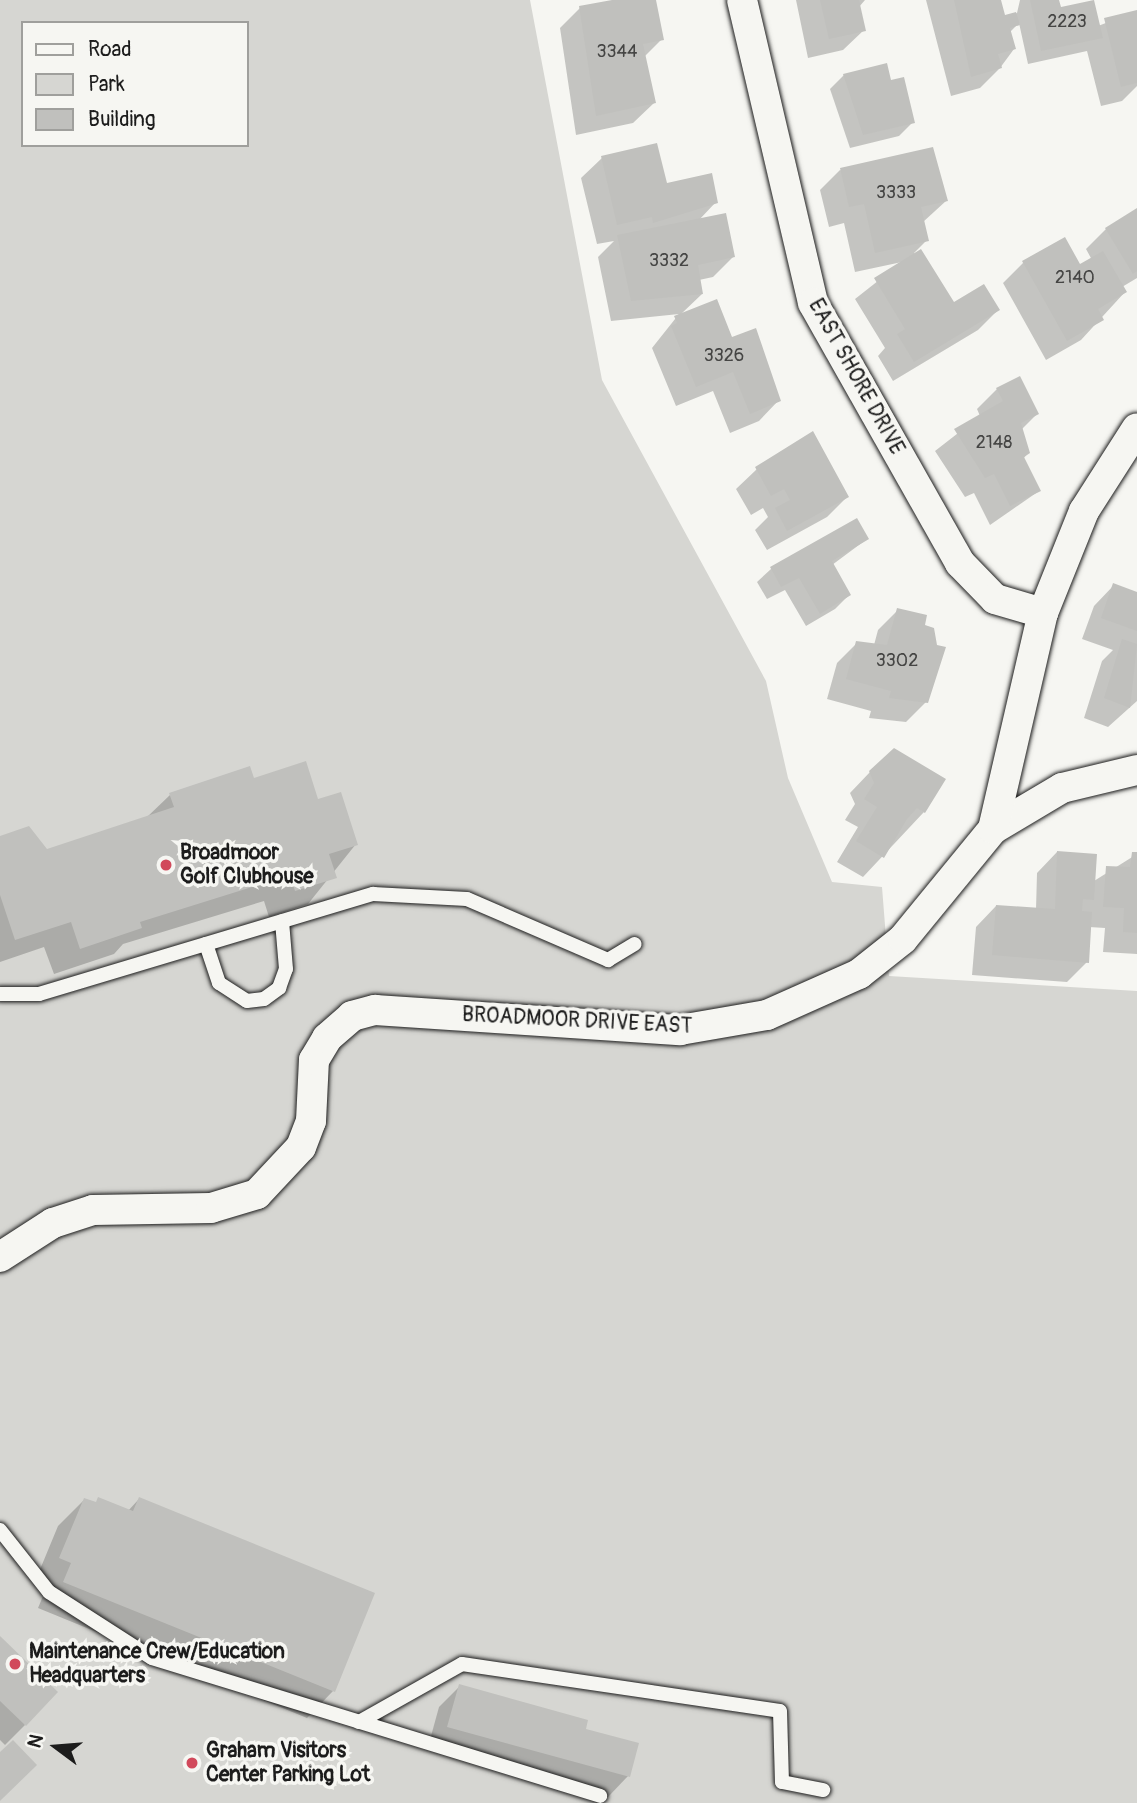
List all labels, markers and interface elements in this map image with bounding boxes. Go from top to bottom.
house number: 2223 [1047,11,1087,33]
legend [21,21,248,147]
text: Road [88,36,132,63]
house number: 3344 [597,41,637,63]
text: Park [88,71,125,98]
text: Building [88,106,155,133]
house number: 3333 [876,182,916,204]
house number: 3332 [649,250,689,272]
house number: 2140 [1055,267,1095,289]
street label: EAST SHORE DRIVE [803,295,909,459]
house number: 3326 [704,345,744,367]
house number: 2148 [976,432,1012,454]
house number: 3302 [876,650,918,672]
place label: Broadmoor Golf Clubhouse [180,840,314,890]
marker: Broadmoor Golf Clubhouse [158,857,174,873]
street label: BROADMOOR DRIVE EAST [461,1002,693,1040]
place label: Maintenance Crew/Education Headquarters [29,1639,285,1689]
marker: Maintenance Crew/Education Headquarters [7,1656,23,1672]
north arrow [21,1712,91,1782]
text: N [23,1732,49,1751]
place label: Graham Visitors Center Parking Lot [206,1738,370,1788]
marker: Graham Visitors Center Parking Lot [184,1755,200,1771]

